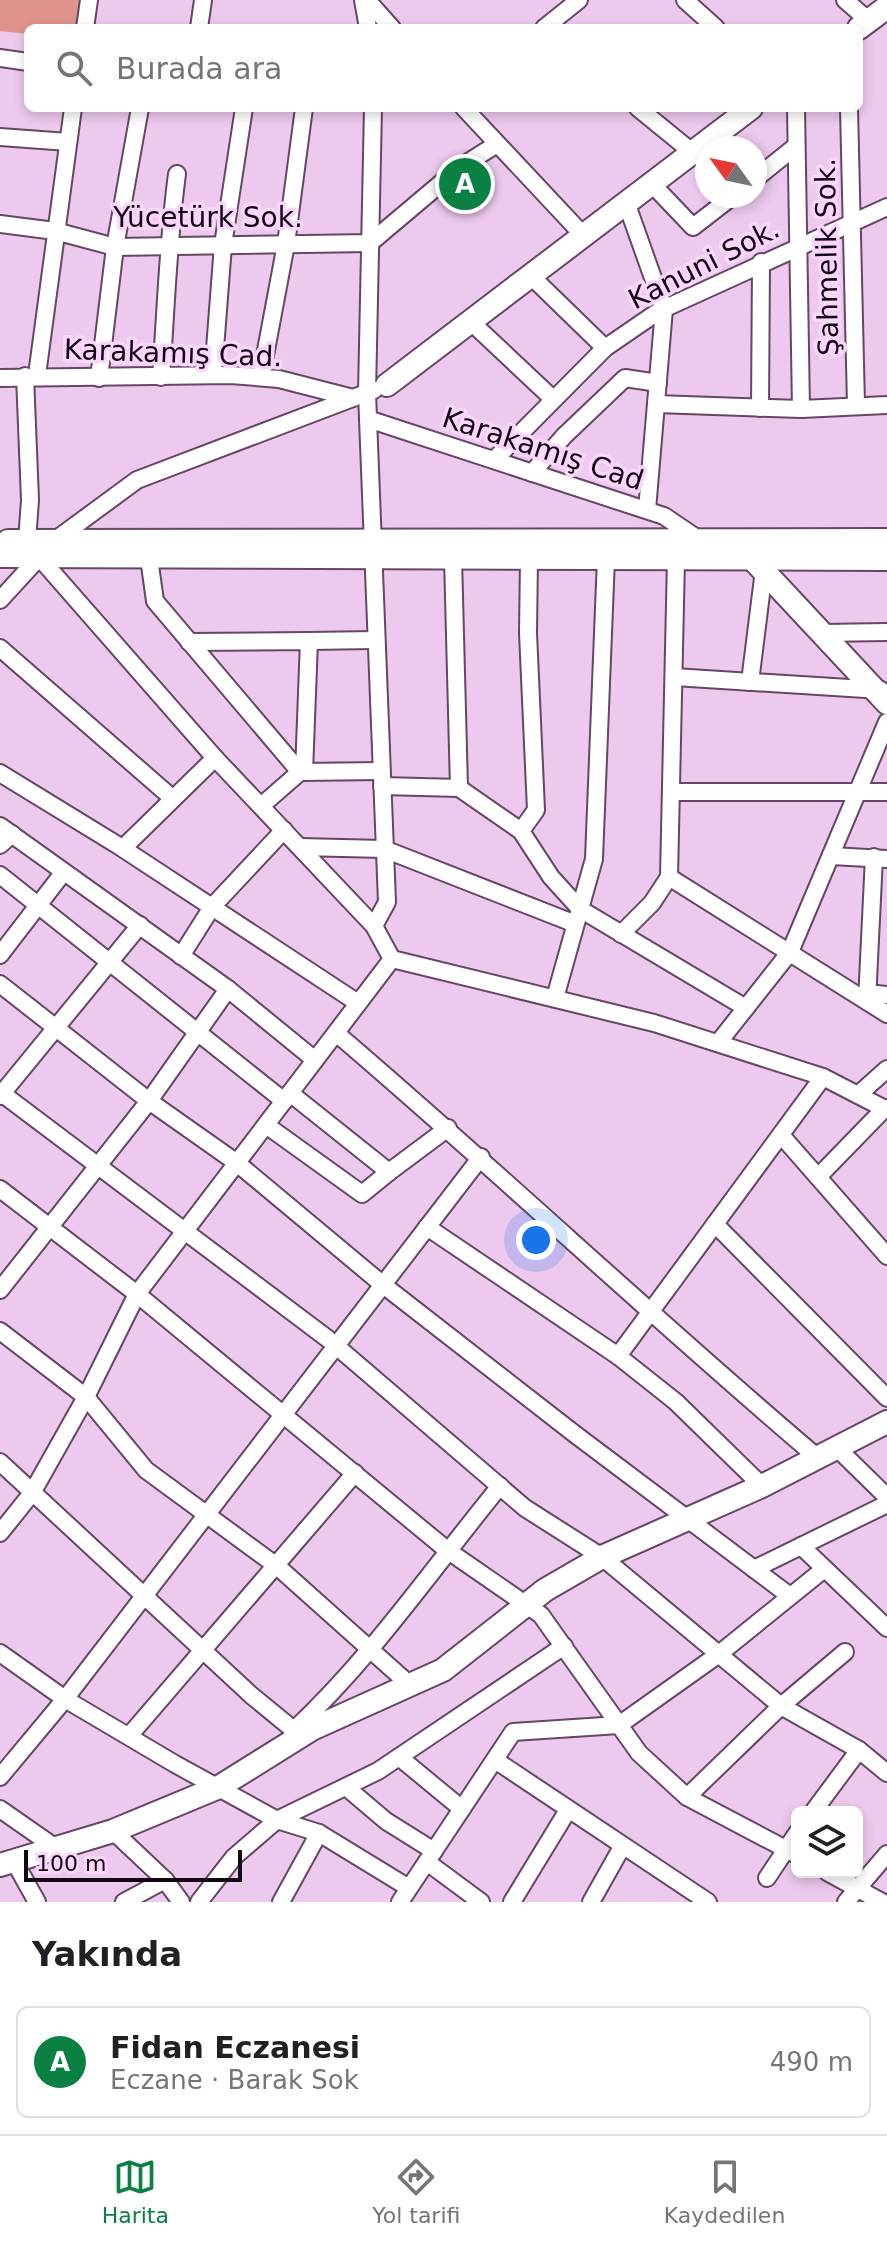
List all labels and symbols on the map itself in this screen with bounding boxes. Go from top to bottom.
north arrow [695,136,767,208]
pin: A [439,154,491,214]
street label: Şahmelik Sok. [809,158,845,356]
street label: Yücetürk Sok. [112,201,303,234]
street label: Kanuni Sok. [623,212,785,316]
street label: Karakamış Cad. [63,333,283,373]
street label: Karakamış Cad [438,401,648,497]
your location [516,1220,556,1260]
scale bar [24,1846,242,1882]

